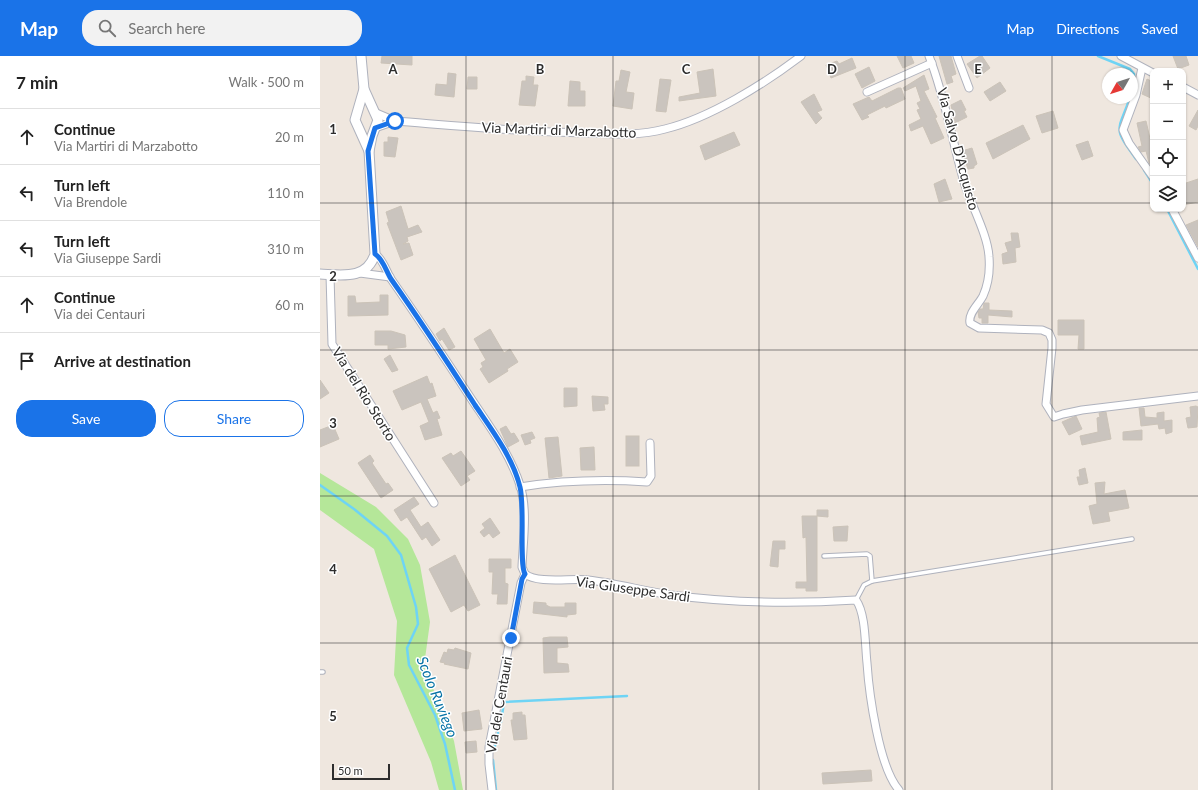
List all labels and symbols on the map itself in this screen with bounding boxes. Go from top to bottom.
text: A [387,61,398,77]
text: B [536,61,545,77]
text: C [682,61,691,77]
text: D [827,61,837,77]
text: E [974,61,982,77]
north arrow [1102,68,1138,104]
street label: Via Salvo D'Acquisto [934,86,983,212]
route start [386,112,404,130]
street label: Via Martiri di Marzabotto [481,118,637,141]
text: 1 [329,121,337,137]
text: 2 [329,268,337,284]
street label: Via del Rio Storto [329,344,400,444]
text: 3 [329,415,337,431]
text: 4 [329,561,337,577]
street label: Via Giuseppe Sardi [575,572,691,605]
route end [502,629,520,647]
water label: Scolo Ruviego [414,653,462,740]
street label: Via dei Centauri [482,655,515,755]
text: 5 [329,708,337,724]
scale bar [332,762,390,781]

